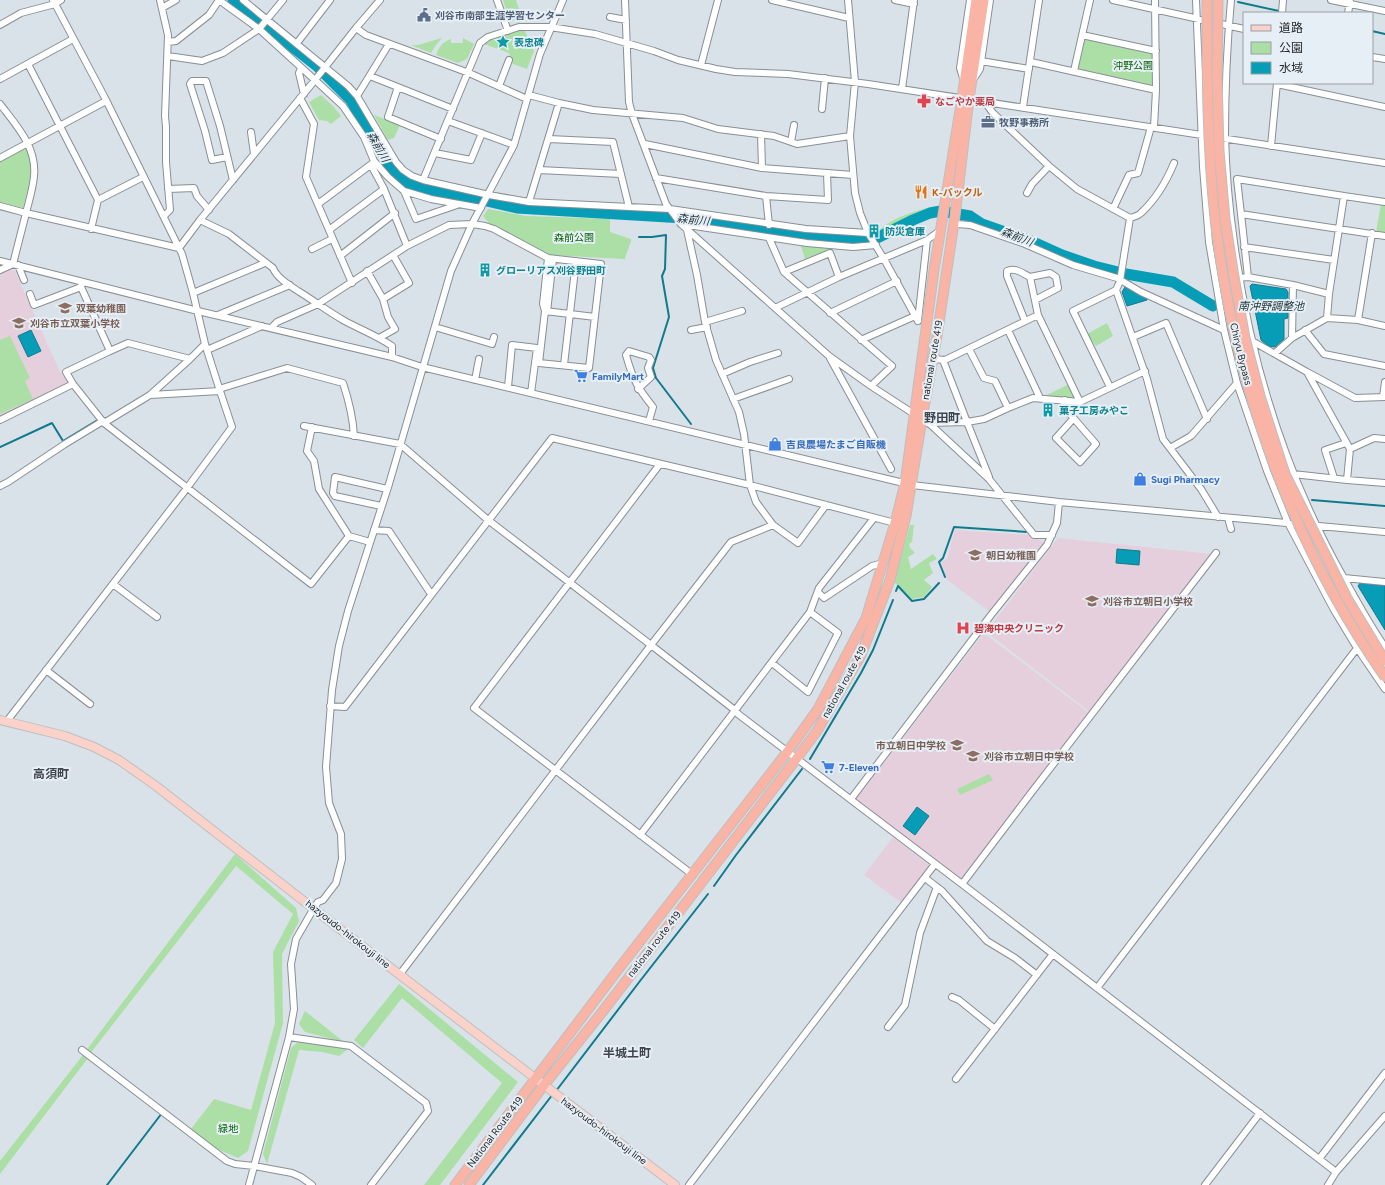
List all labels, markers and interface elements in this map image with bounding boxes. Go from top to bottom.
public building icon: 刈谷市南部生涯学習センター [416,7,432,23]
place label: 刈谷市南部生涯学習センター [435,9,565,22]
legend [1243,12,1373,84]
text: 道路 [1279,21,1303,35]
place icon: 表忠碑 [495,34,511,50]
place label: 表忠碑 [514,36,544,49]
text: 公園 [1279,41,1303,55]
park label: 沖野公園 [1113,59,1153,72]
text: 水域 [1279,61,1303,75]
pharmacy icon: なごやか薬局 [916,93,932,109]
place label: なごやか薬局 [935,95,995,108]
office icon: 牧野事務所 [980,114,996,130]
place label: 牧野事務所 [999,116,1049,129]
water label: 森前川 [364,129,392,165]
restaurant icon: K-パックル [913,184,929,200]
place label: K-パックル [932,186,982,199]
water label: 森前川 [676,212,711,228]
building icon: 防災倉庫 [866,223,882,239]
place label: 防災倉庫 [885,225,925,238]
water label: 森前川 [999,225,1036,249]
park label: 森前公園 [554,231,594,244]
building icon: グローリアス刈谷野田町 [477,262,493,278]
place label: グローリアス刈谷野田町 [496,264,606,277]
school or university icon: 双葉幼稚園 [57,300,73,316]
water label: 南沖野調整池 [1238,300,1305,313]
place label: 双葉幼稚園 [76,302,126,315]
school or university icon: 刈谷市立双葉小学校 [11,315,27,331]
place label: 刈谷市立双葉小学校 [30,317,120,330]
street label: national route 419 [919,319,945,401]
street label: Chiryu Bypass [1227,322,1255,387]
supermarket icon: FamilyMart [573,368,589,384]
place label: FamilyMart [592,370,644,383]
building icon: 菓子工房みやこ [1040,402,1056,418]
place label: 菓子工房みやこ [1059,404,1129,417]
district label: 野田町 [924,411,960,425]
shop icon: 吉良農場たまご自販機 [767,436,783,452]
place label: 吉良農場たまご自販機 [786,438,886,451]
shop icon: Sugi Pharmacy [1132,471,1148,487]
place label: Sugi Pharmacy [1151,473,1220,486]
school or university icon: 朝日幼稚園 [967,547,983,563]
place label: 朝日幼稚園 [986,549,1036,562]
school or university icon: 刈谷市立朝日小学校 [1084,593,1100,609]
place label: 刈谷市立朝日小学校 [1103,595,1193,608]
hospital icon: 碧海中央クリニック [955,620,971,636]
place label: 碧海中央クリニック [974,622,1064,635]
street label: national route 419 [819,643,869,720]
school or university icon: 市立朝日中学校 [949,737,965,753]
place label: 市立朝日中学校 [876,739,946,752]
school or university icon: 刈谷市立朝日中学校 [965,748,981,764]
place label: 刈谷市立朝日中学校 [984,750,1074,763]
supermarket icon: 7-Eleven [820,759,836,775]
place label: 7-Eleven [839,761,879,774]
district label: 高須町 [33,767,69,781]
street label: hazyoudo-hirokouji line [303,897,393,972]
street label: national route 419 [624,908,684,980]
district label: 半城土町 [603,1046,651,1060]
street label: National Route 419 [464,1094,526,1170]
street label: hazyoudo-hirokouji line [558,1094,650,1168]
park label: 緑地 [218,1122,239,1135]

